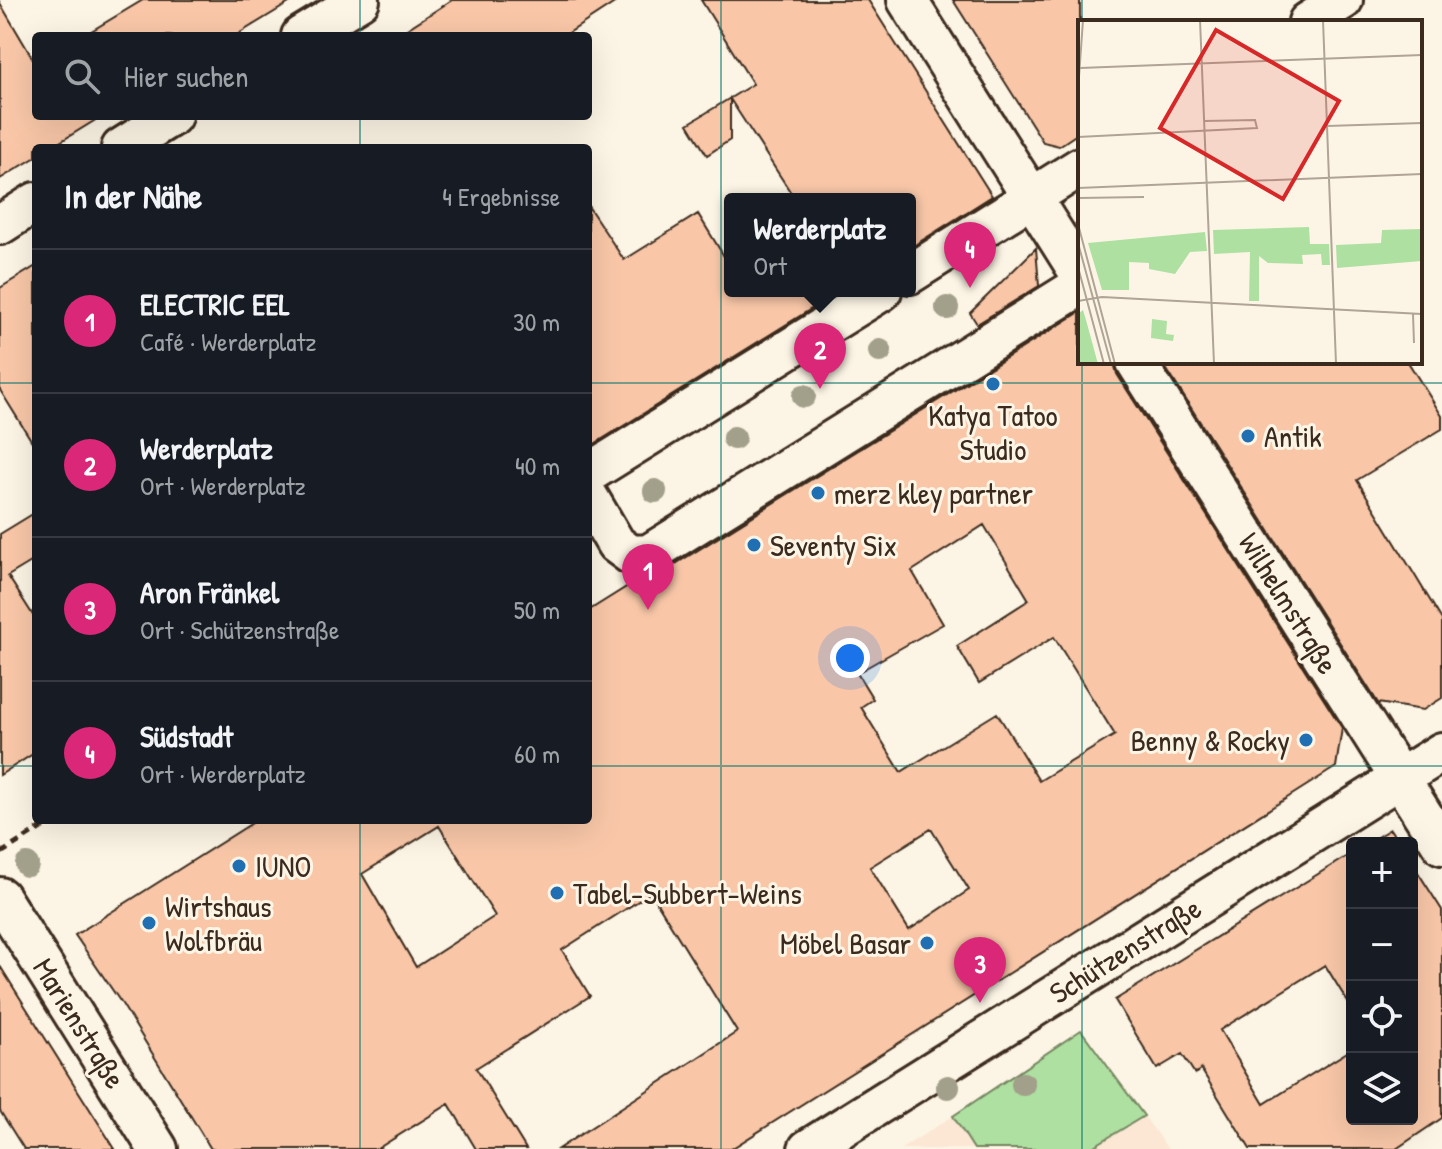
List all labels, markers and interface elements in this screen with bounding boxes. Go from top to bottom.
inset map [1078,20,1422,364]
search box [32,32,592,120]
icon: search [60,54,104,98]
text: Hier suchen [124,56,248,96]
text: In der Nähe [64,173,202,219]
text: 4 Ergebnisse [442,179,560,214]
popup [724,193,916,297]
text: Werderplatz [754,208,886,248]
pin: 4 [944,222,996,288]
text: Ort [754,248,787,283]
text: ELECTRIC EEL [140,284,290,324]
text: 1 [85,304,95,339]
text: 30 m [513,304,560,339]
pin: 2 [794,323,846,389]
text: Café · Werderplatz [140,324,316,359]
marker: Katya Tatoo Studio [984,375,1002,393]
place label: Katya Tatoo Studio [928,395,1058,469]
place label: Antik [1264,416,1322,456]
marker: Antik [1239,427,1257,445]
text: Werderplatz [140,428,273,468]
text: 2 [84,448,96,483]
text: 40 m [515,448,560,483]
text: Ort · Werderplatz [140,468,306,503]
place label: merz kley partner [834,473,1034,513]
marker: merz kley partner [809,484,827,502]
place label: Seventy Six [770,525,897,565]
street label: Wilhelmstraße [1230,525,1348,681]
marker: Seventy Six [745,536,763,554]
pin: 1 [622,544,674,610]
text: Aron Fränkel [140,572,279,612]
text: 3 [84,592,96,627]
text: 50 m [514,592,560,627]
text: Ort · Schützenstraße [140,612,339,647]
your location [830,638,870,678]
text: Südstadt [140,716,233,756]
place label: Benny & Rocky [1131,720,1290,760]
marker: Benny & Rocky [1297,731,1315,749]
text: 4 [85,736,95,771]
text: 60 m [514,736,560,771]
text: Ort · Werderplatz [140,756,306,791]
map controls [1346,837,1418,1125]
button: + [1346,837,1418,909]
place label: IUNO [255,846,311,886]
marker: IUNO [230,857,248,875]
place label: Tabel-Subbert-Weins [573,873,802,913]
marker: Tabel-Subbert-Weins [548,884,566,902]
place label: Wirtshaus Wolfbräu [165,886,272,960]
street label: Schützenstraße [1042,888,1208,1012]
button: − [1346,909,1418,981]
marker: Wirtshaus Wolfbräu [140,914,158,932]
place label: Möbel Basar [780,923,911,963]
marker: Möbel Basar [918,934,936,952]
pin: 3 [954,937,1006,1003]
street label: Marienstraße [24,950,136,1096]
button: locate [1346,981,1418,1053]
button: layers [1346,1053,1418,1125]

